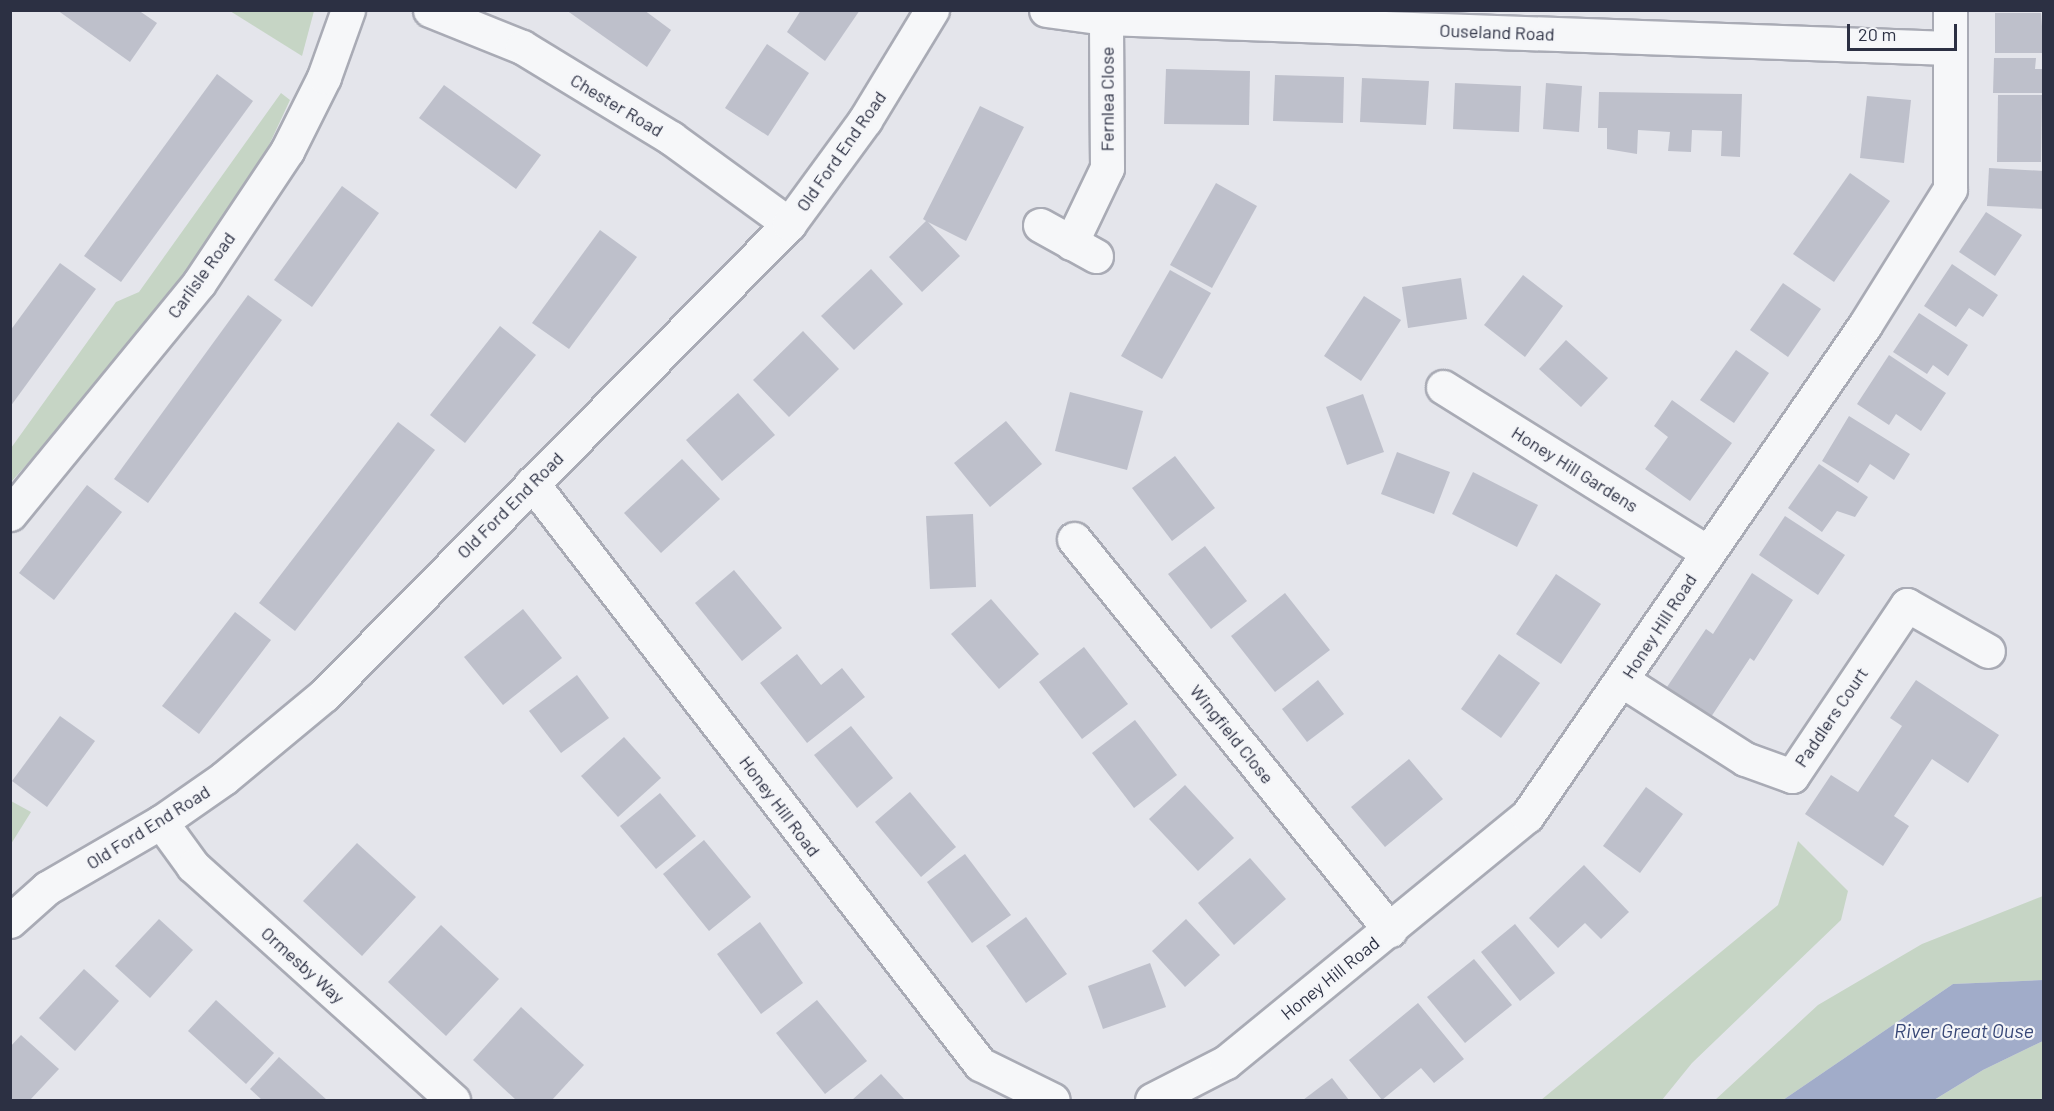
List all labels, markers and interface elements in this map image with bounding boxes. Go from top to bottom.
scale bar [1850,12,1960,50]
street label: Ouseland Road [1439,19,1555,45]
text: 20 m [1858,23,1896,45]
street label: Fernlea Close [1096,47,1118,151]
street label: Chester Road [567,69,667,141]
street label: Old Ford End Road [792,87,890,215]
street label: Carlisle Road [163,228,239,322]
street label: Honey Hill Gardens [1508,421,1642,517]
street label: Old Ford End Road [452,447,568,563]
street label: Honey Hill Road [1617,570,1701,682]
street label: Paddlers Court [1790,663,1872,771]
street label: Wingfield Close [1186,680,1278,788]
street label: Honey Hill Road [735,751,825,861]
street label: Old Ford End Road [82,780,214,874]
street label: Ormesby Way [257,922,349,1008]
street label: Honey Hill Road [1276,932,1384,1024]
water label: River Great Ouse [1894,1018,2034,1042]

